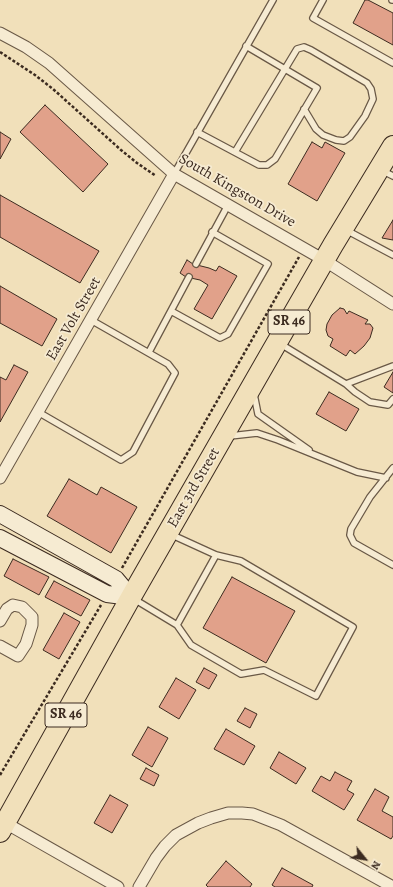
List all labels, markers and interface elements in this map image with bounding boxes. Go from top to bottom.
street label: South Kingston Drive [175,150,299,232]
street label: East Volt Street [43,274,105,364]
road number: SR 46 [268,310,310,334]
street label: East 3rd Street [164,445,224,531]
road number: SR 46 [45,703,87,727]
north arrow [345,839,385,879]
text: N [367,858,384,872]

